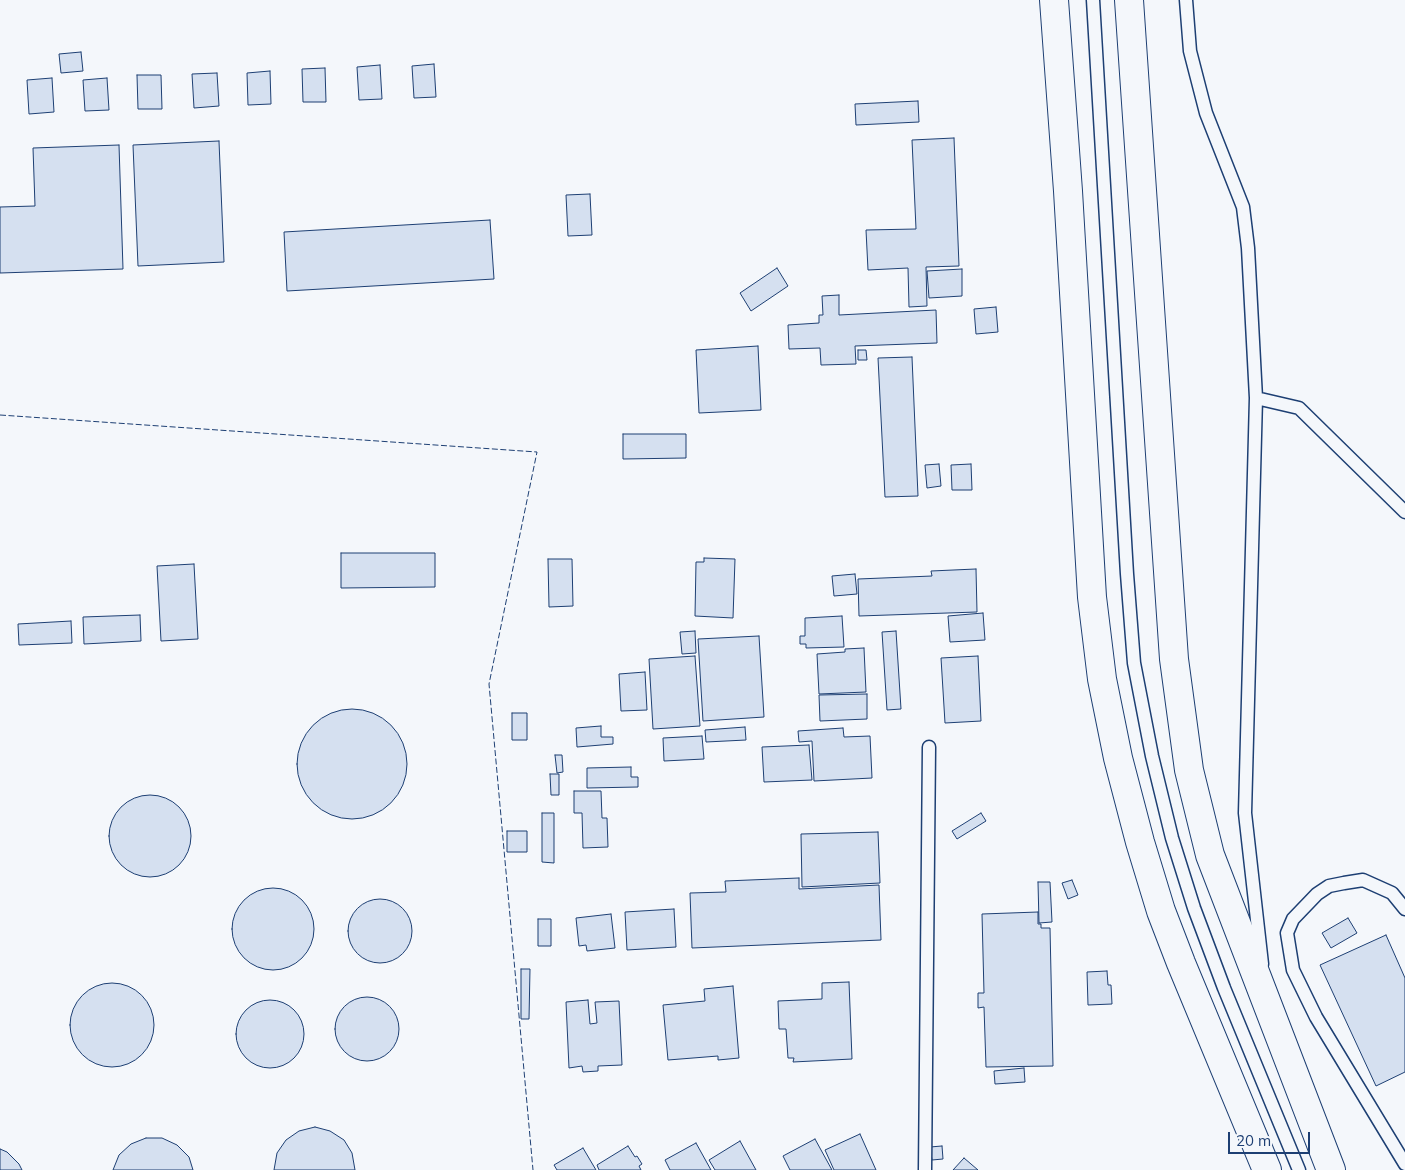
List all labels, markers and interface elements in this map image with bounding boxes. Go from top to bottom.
scale bar [1230,1122,1312,1154]
text: 20 m [1236,1131,1271,1150]

